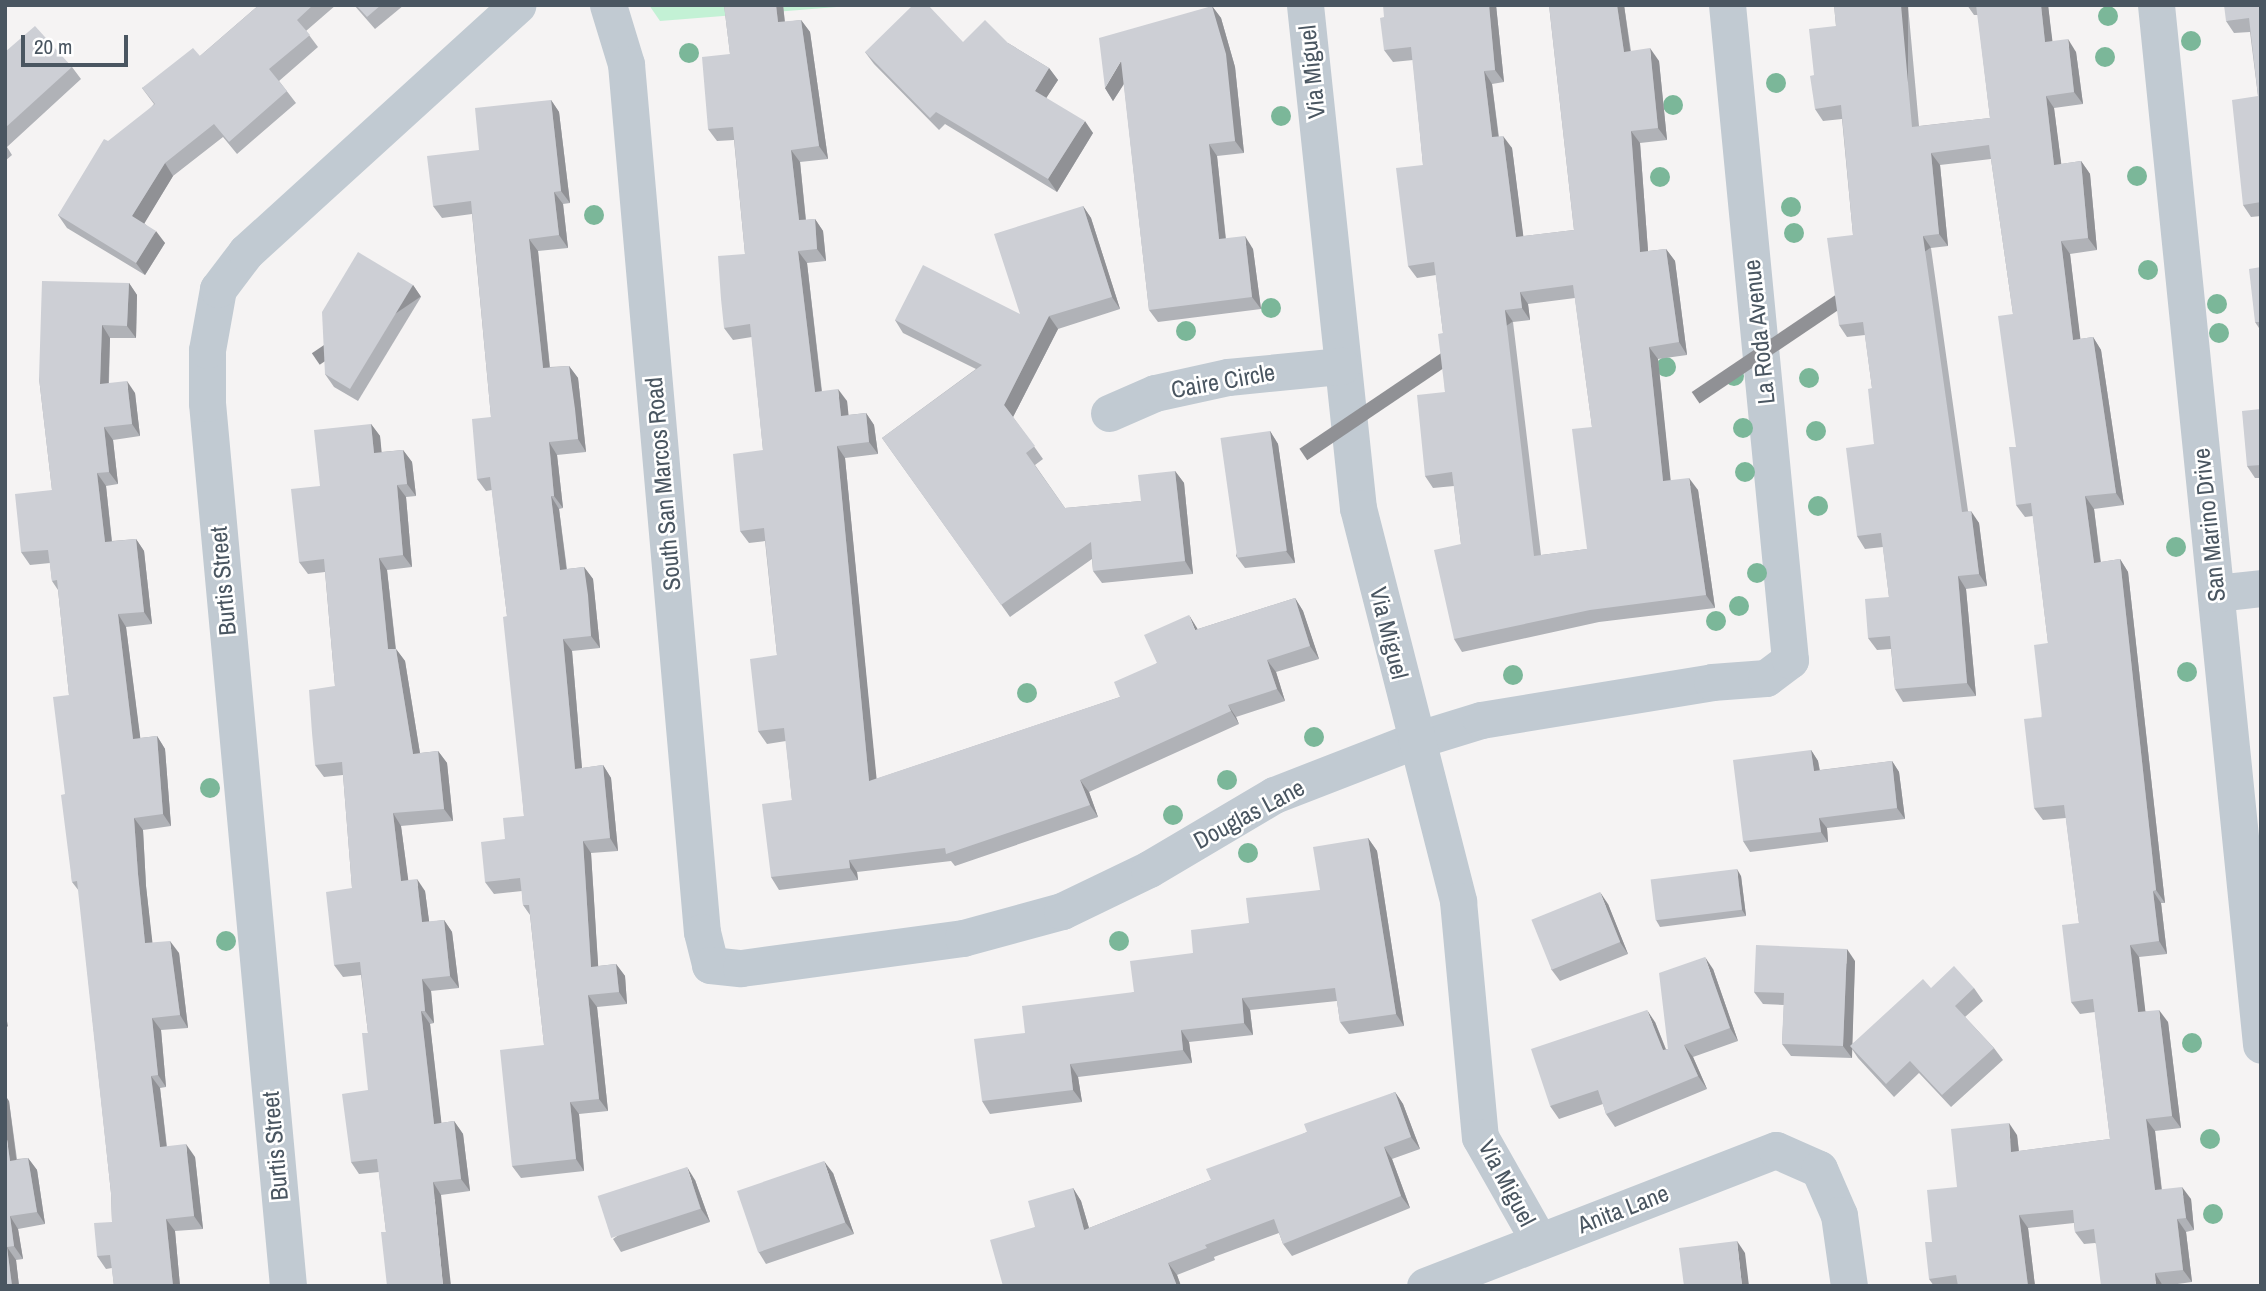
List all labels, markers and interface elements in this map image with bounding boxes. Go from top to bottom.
scale bar [24,21,131,65]
street label: Via Miguel [1293,24,1331,120]
text: 20 m [34,32,72,61]
street label: La Roda Avenue [1737,258,1781,406]
street label: Caire Circle [1169,358,1277,404]
street label: South San Marcos Road [639,376,687,592]
street label: San Marino Drive [2187,447,2231,603]
street label: Burtis Street [204,525,242,637]
street label: Via Miguel [1364,584,1414,682]
street label: Douglas Lane [1189,773,1309,855]
street label: Burtis Street [256,1090,294,1202]
street label: Via Miguel [1472,1135,1542,1231]
street label: Anita Lane [1573,1178,1673,1240]

